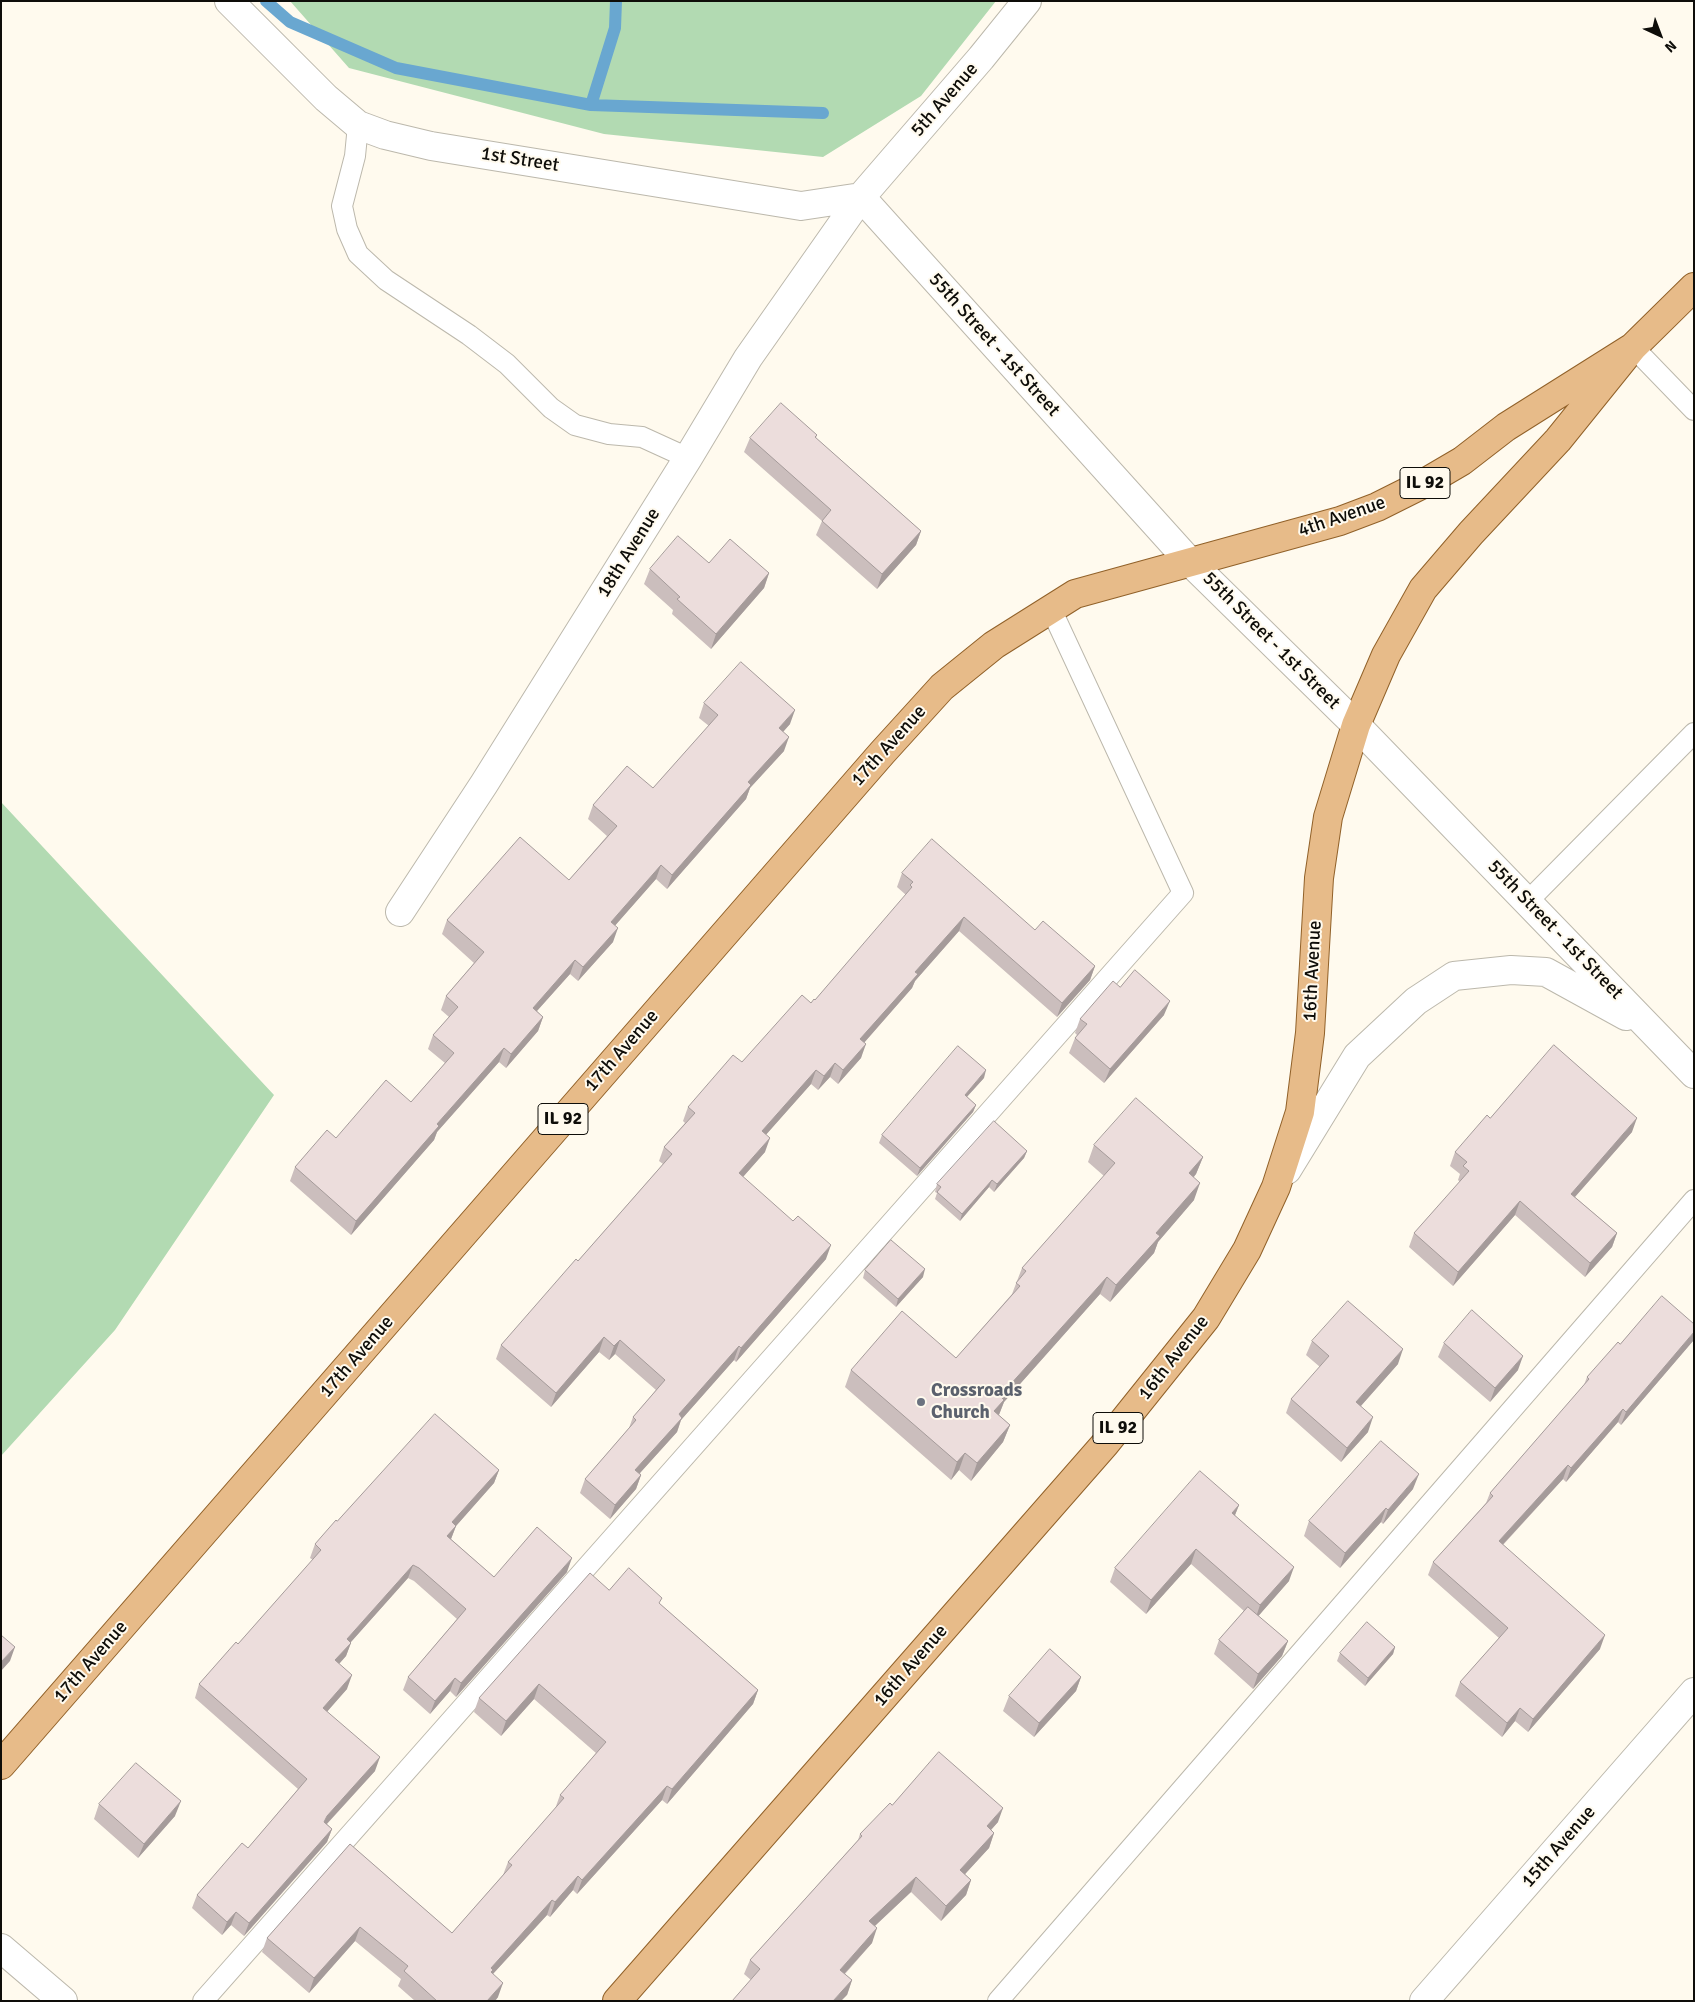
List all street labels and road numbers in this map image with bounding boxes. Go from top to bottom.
street label: 5th Avenue [907,58,983,142]
street label: 1st Street [479,143,561,177]
street label: 55th Street - 1st Street [924,269,1064,421]
road number: IL 92 [1400,468,1450,498]
street label: 4th Avenue [1295,491,1389,543]
street label: 18th Avenue [593,504,665,602]
street label: 55th Street - 1st Street [1197,567,1345,715]
street label: 17th Avenue [847,701,931,791]
street label: 55th Street - 1st Street [1483,856,1627,1004]
street label: 16th Avenue [1299,920,1327,1022]
street label: 17th Avenue [580,1005,664,1097]
road number: IL 92 [538,1104,588,1134]
street label: 17th Avenue [315,1311,399,1403]
street label: 16th Avenue [1134,1311,1214,1405]
road number: IL 92 [1093,1412,1143,1444]
street label: 17th Avenue [49,1616,133,1708]
street label: 16th Avenue [869,1620,953,1712]
street label: 15th Avenue [1517,1801,1601,1893]

